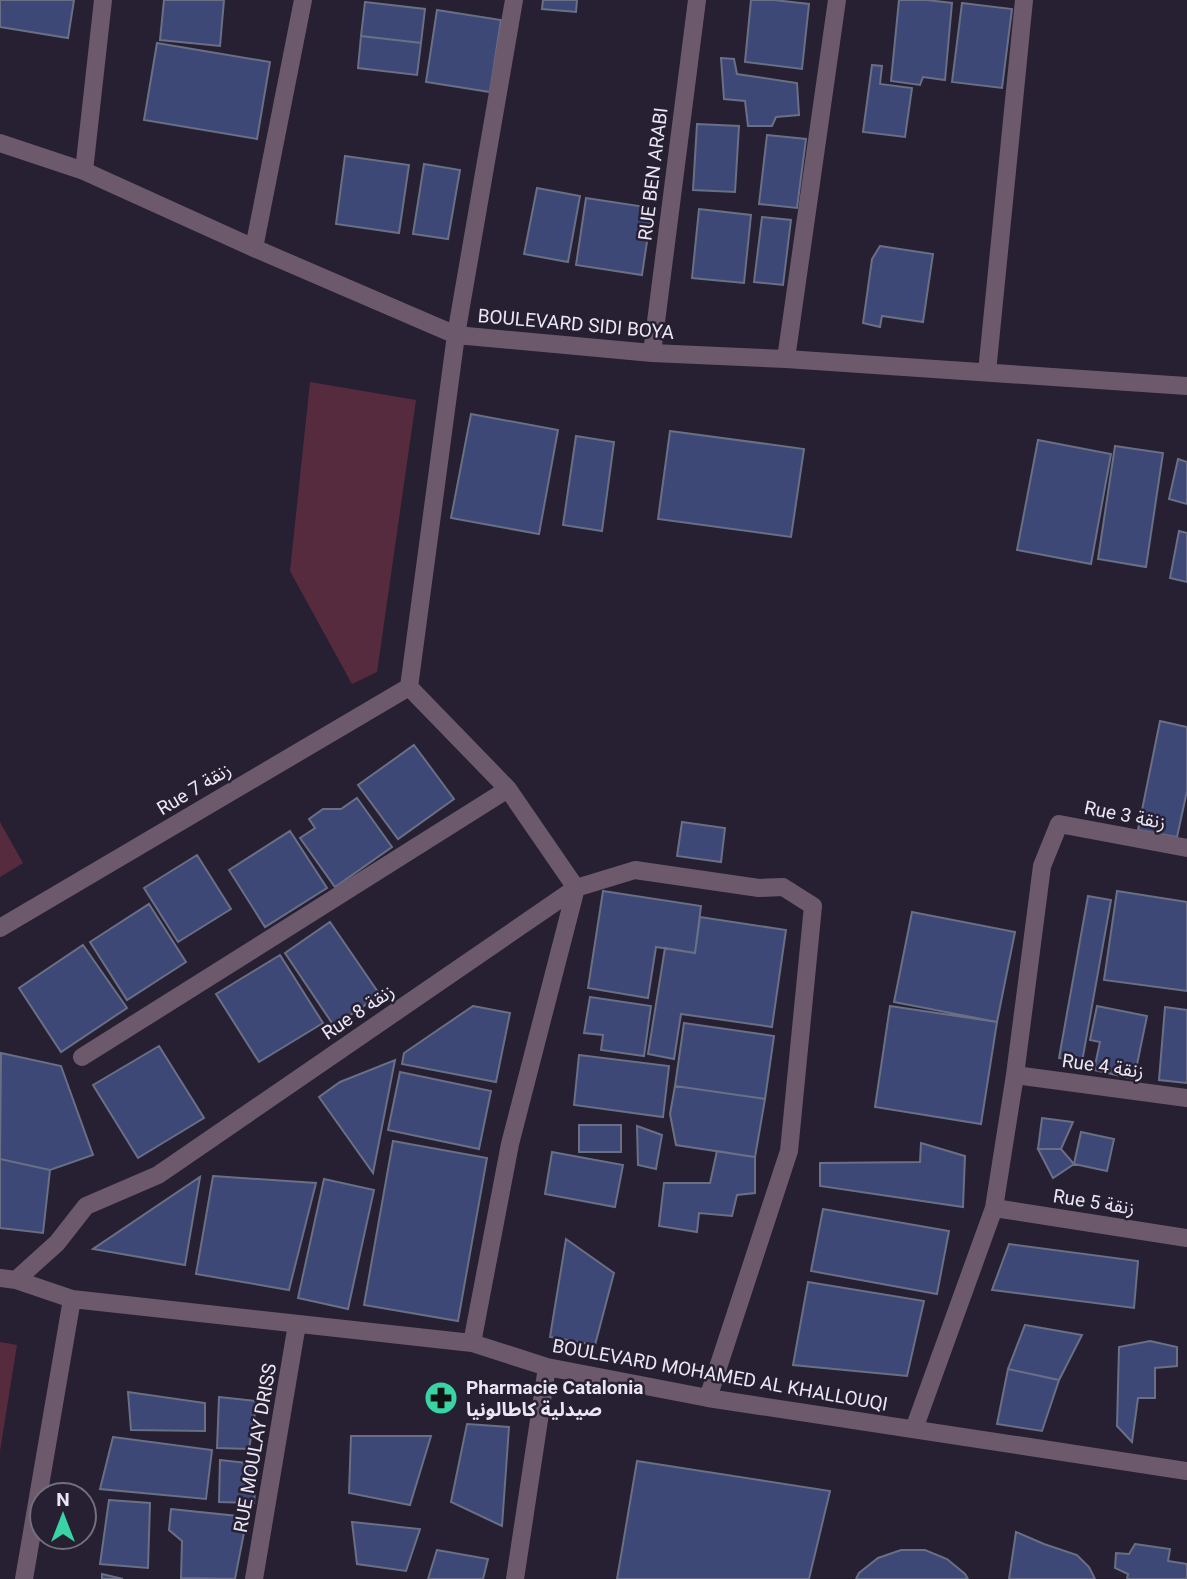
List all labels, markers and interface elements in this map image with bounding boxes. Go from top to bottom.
street label: RUE BEN ARABI [633,106,673,242]
street label: BOULEVARD SIDI BOYA [477,304,676,344]
street label: Rue 7 زنقة [153,758,235,820]
street label: Rue 3 زنقة [1082,796,1168,834]
street label: Rue 8 زنقة [317,979,399,1045]
street label: Rue 4 زنقة [1061,1049,1145,1083]
street label: Rue 5 زنقة [1051,1184,1137,1220]
street label: BOULEVARD MOHAMED AL KHALLOUQI [551,1334,889,1416]
street label: RUE MOULAY DRISS [229,1362,281,1534]
place label: Pharmacie Catalonia صيدلية كاطالونيا [466,1376,643,1421]
pharmacy icon: Pharmacie Catalonia صيدلية كاطالونيا [422,1379,460,1417]
north arrow [28,1481,98,1551]
text: N [56,1488,70,1511]

